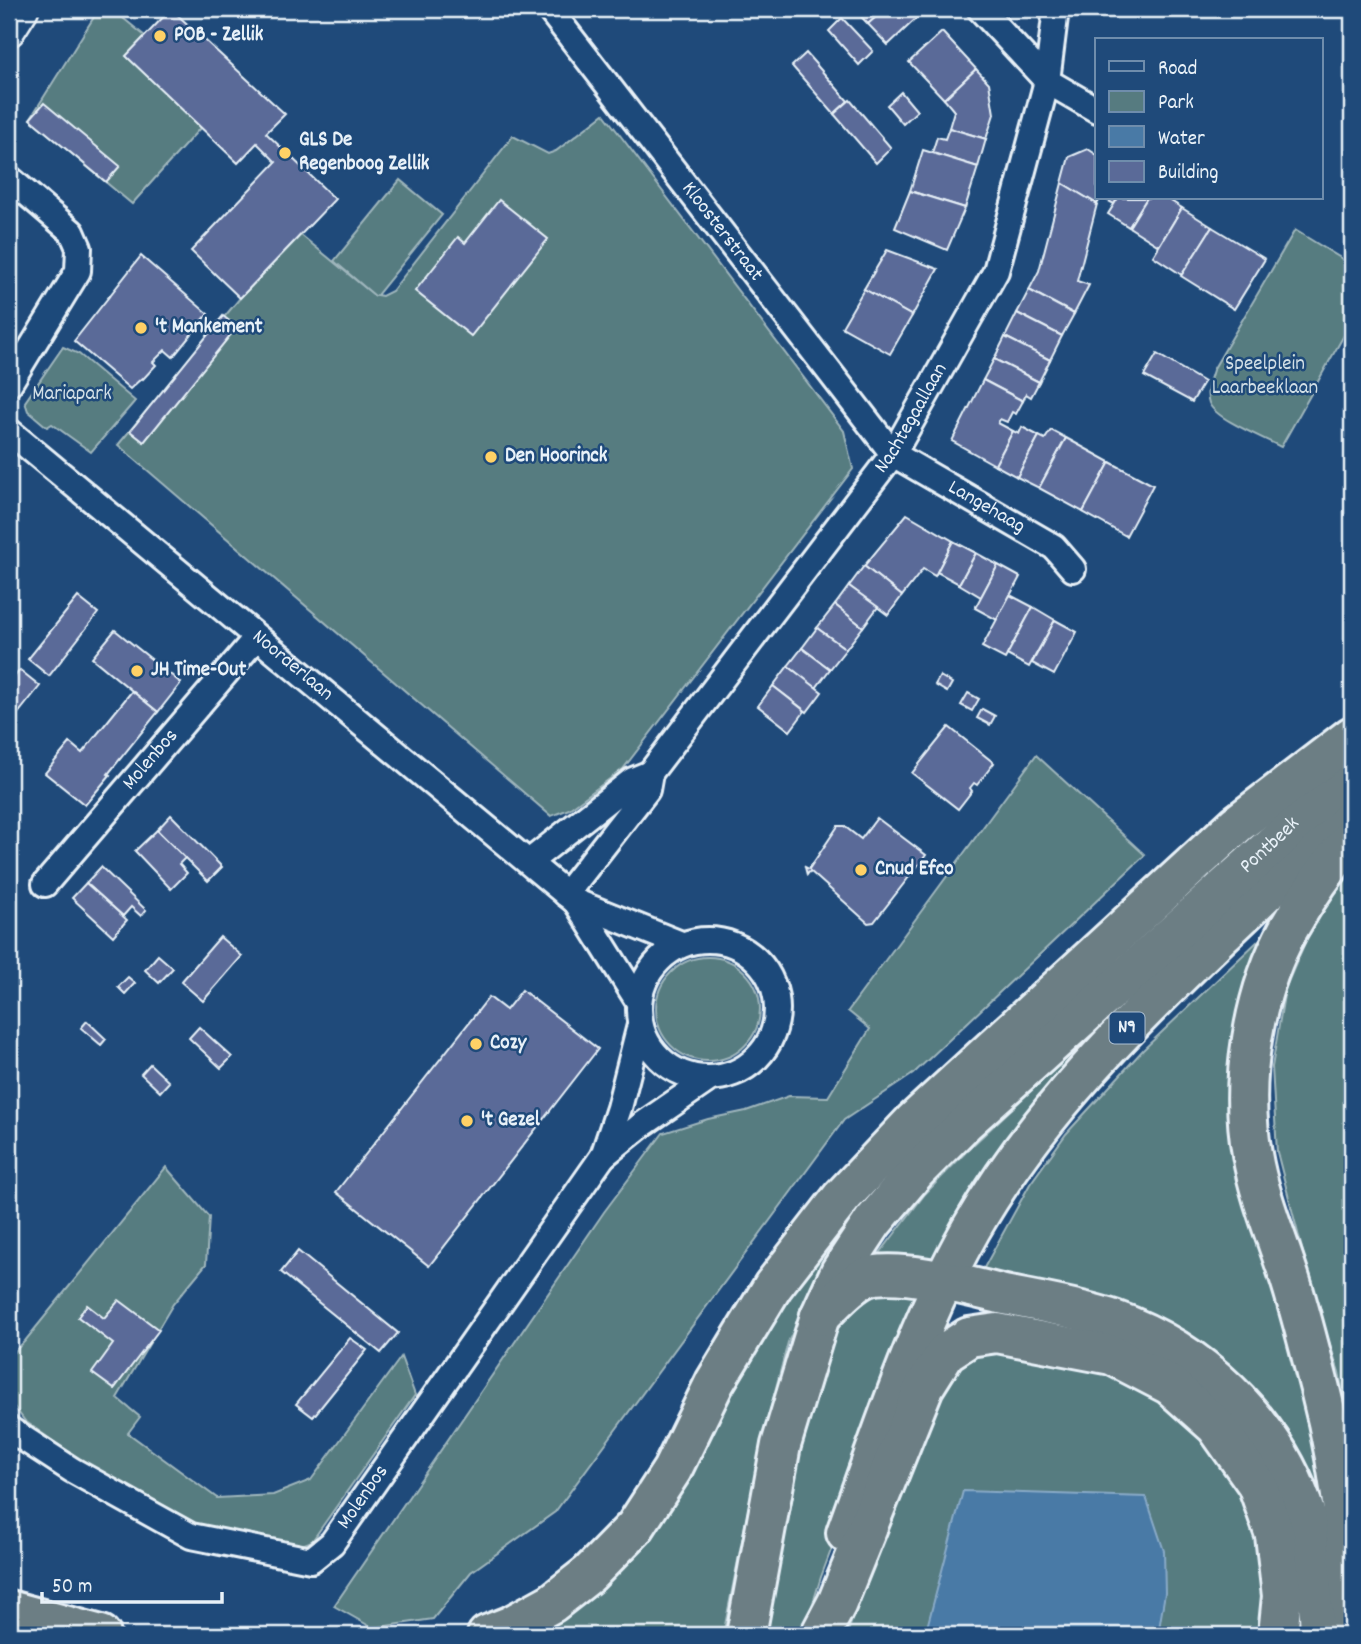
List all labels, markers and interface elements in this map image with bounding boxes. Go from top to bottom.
place label: POB - Zellik [174,21,264,51]
marker: POB - Zellik [152,28,168,44]
legend [1095,38,1322,200]
text: Road [1158,55,1197,85]
text: Park [1158,89,1194,119]
text: Water [1158,125,1205,155]
place label: GLS De Regenboog Zellik [299,126,430,180]
marker: GLS De Regenboog Zellik [277,145,293,161]
text: Building [1158,159,1218,189]
street label: Kloosterstraat [673,176,770,289]
place label: 't Mankement [155,313,263,343]
marker: 't Mankement [133,320,149,336]
park label: Speelplein Laarbeeklaan [1212,350,1318,404]
street label: Nachtegaallaan [868,358,956,480]
park label: Mariapark [32,380,112,410]
place label: Den Hoorinck [505,442,608,472]
marker: Den Hoorinck [483,449,499,465]
street label: Langehaag [942,474,1030,542]
street label: Noorderlaan [245,623,339,709]
place label: JH Time-Out [151,656,246,686]
marker: JH Time-Out [129,663,145,679]
street label: Molenbos [116,723,186,798]
street label: Pontbeek [1234,810,1307,882]
place label: Cnud Efco [875,855,954,885]
marker: Cnud Efco [853,862,869,878]
road number: N9 [1110,1012,1144,1044]
place label: Cozy [490,1029,528,1059]
marker: Cozy [468,1036,484,1052]
place label: 't Gezel [481,1106,541,1136]
marker: 't Gezel [459,1113,475,1129]
street label: Molenbos [331,1459,397,1536]
scale bar [42,1560,222,1604]
text: 50 m [52,1573,92,1603]

